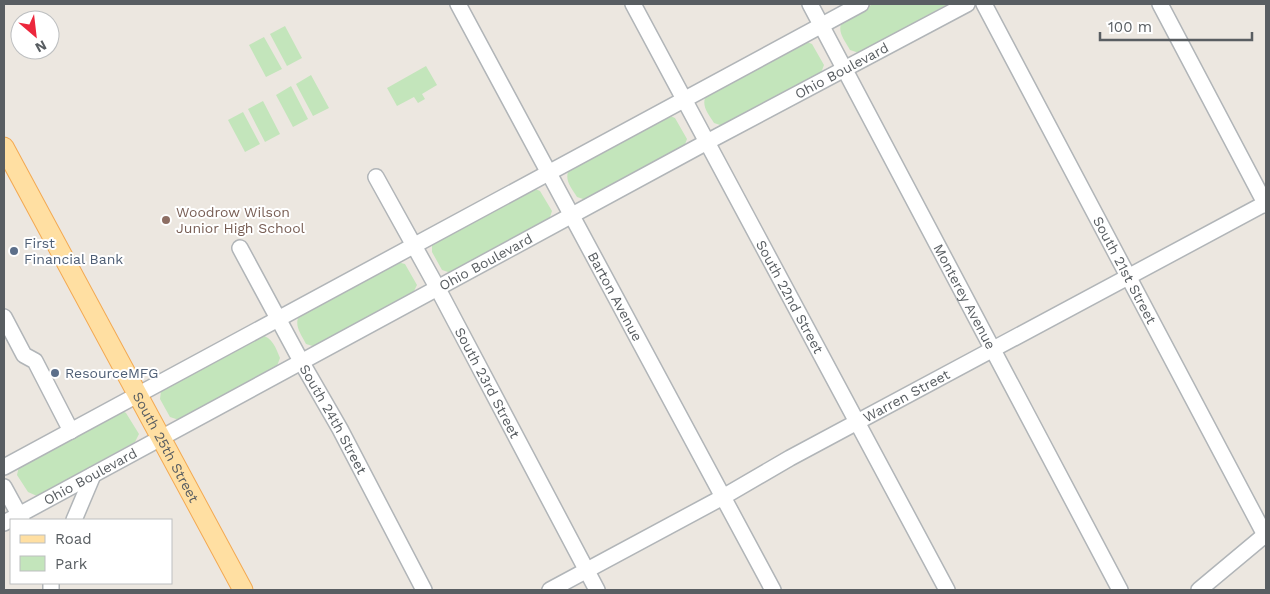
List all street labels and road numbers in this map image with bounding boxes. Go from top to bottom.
street label: Ohio Boulevard [792,39,891,102]
street label: South 21st Street [1090,214,1160,327]
street label: Ohio Boulevard [436,230,535,294]
street label: South 22nd Street [753,237,827,356]
street label: Monterey Avenue [930,241,999,352]
street label: Barton Avenue [585,249,646,344]
street label: South 23rd Street [452,325,523,441]
street label: South 24th Street [296,361,370,477]
street label: Warren Street [860,366,953,425]
street label: South 25th Street [130,389,202,505]
street label: Ohio Boulevard [41,445,140,508]

